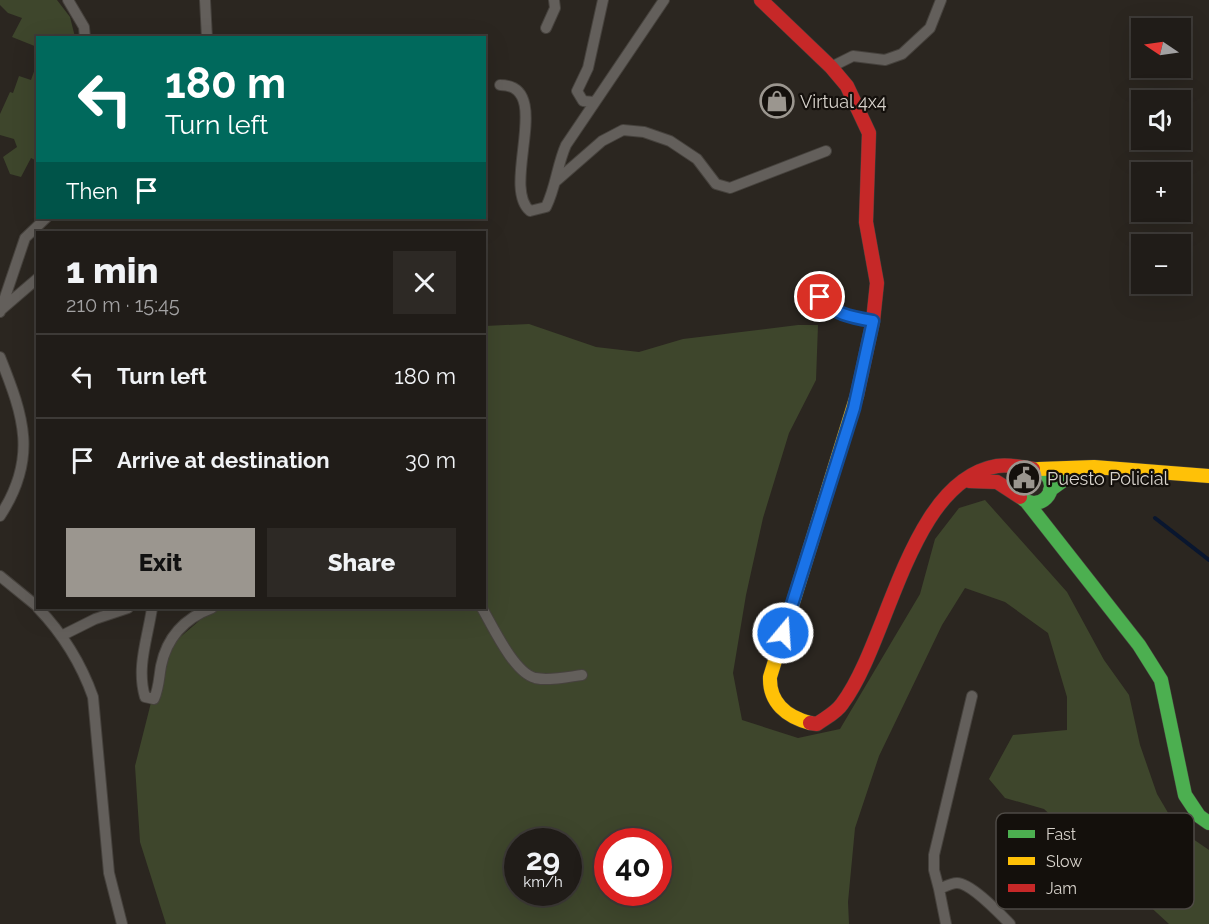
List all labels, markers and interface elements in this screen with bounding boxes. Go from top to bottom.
north arrow [1131,18,1191,78]
map controls [1131,18,1191,294]
text: 180 m [165,59,286,108]
icon: left [66,60,144,138]
shop icon: Virtual 4x4 [759,83,795,119]
button: sound [1131,90,1191,150]
place label: Virtual 4x4 [800,91,887,112]
text: Turn left [165,109,268,140]
button: + [1131,162,1191,222]
icon: arrive [130,174,163,207]
text: Then [66,178,118,204]
button: − [1131,234,1191,294]
text: 1 min [66,249,158,291]
button: close [393,251,456,314]
pin [794,271,845,322]
icon: arrive [803,280,836,313]
text: 210 m · 15:45 [66,293,180,317]
icon: left [66,360,99,393]
text: Turn left [117,363,207,389]
text: 180 m [394,363,456,389]
icon: arrive [66,444,99,477]
text: Arrive at destination [117,447,330,473]
text: 30 m [405,447,456,473]
public building icon: Puesto Policial [1006,460,1042,496]
place label: Puesto Policial [1047,468,1168,489]
button: Exit [66,528,255,597]
button: Share [267,528,456,597]
position arrow [751,601,815,665]
legend [996,813,1194,909]
text: Fast [1046,825,1077,844]
speed limit sign: 40 [594,828,672,906]
text: 29 [526,842,560,877]
text: Slow [1046,852,1082,871]
text: km/h [523,873,563,891]
text: Jam [1046,879,1077,898]

